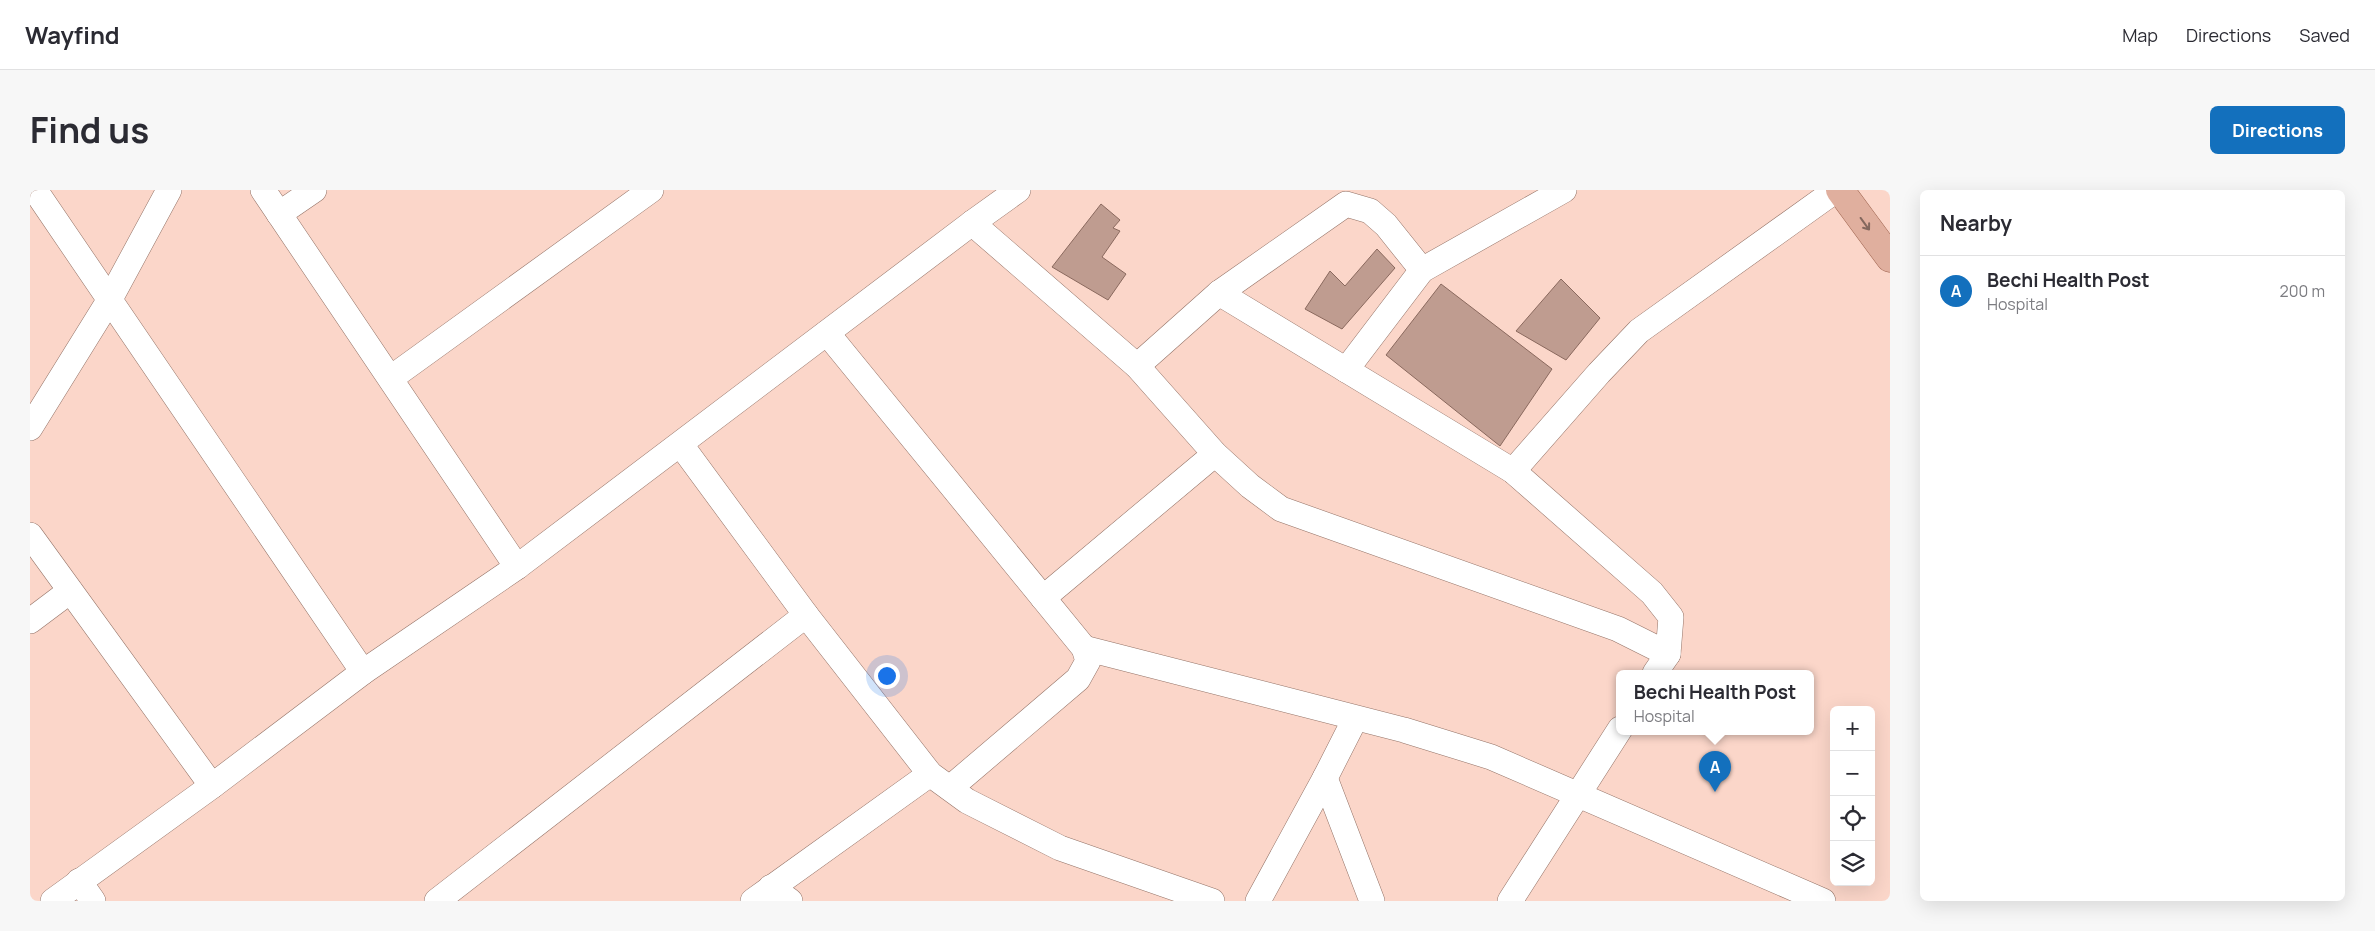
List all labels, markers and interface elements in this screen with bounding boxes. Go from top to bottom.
text: Wayfind [25,18,120,51]
text: Map [2122,23,2158,47]
text: Directions [2186,23,2271,47]
text: Saved [2299,23,2350,47]
text: Find us [30,106,149,154]
button: Directions [2210,106,2345,154]
text: Nearby [1940,209,2012,237]
one-way arrow [1860,217,1870,231]
text: Bechi Health Post [1987,267,2150,293]
text: A [1951,280,1961,302]
text: 200 m [2280,280,2325,302]
text: Hospital [1987,293,2048,315]
your location [874,663,900,689]
popup [1616,670,1814,735]
text: Bechi Health Post [1634,679,1796,705]
text: Hospital [1634,705,1695,727]
map controls [1830,706,1875,886]
button: + [1830,706,1875,751]
pin: A [1699,751,1731,792]
button: − [1830,751,1875,796]
button: locate [1830,796,1875,841]
button: layers [1830,841,1875,886]

